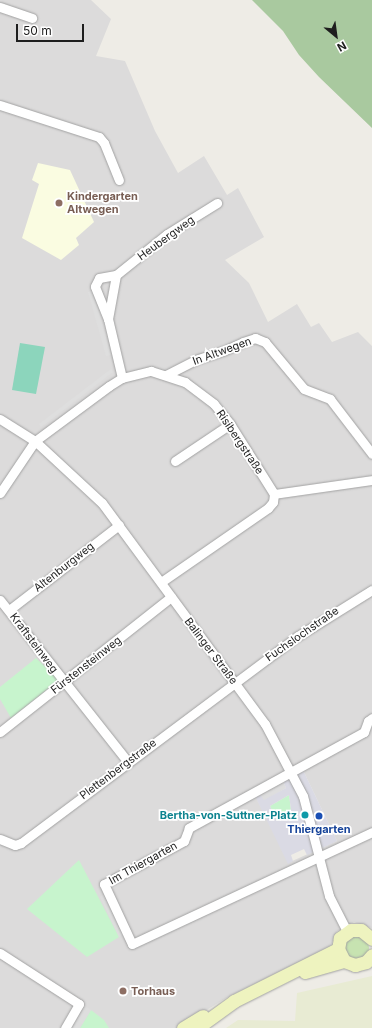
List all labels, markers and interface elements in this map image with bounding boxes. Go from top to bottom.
scale bar [18,16,86,42]
north arrow [316,16,356,56]
text: 50 m [23,23,52,38]
text: N [335,38,349,55]
place label: Kindergarten Altwegen [67,190,138,216]
marker: Kindergarten Altwegen [54,198,64,208]
street label: Heubergweg [135,213,197,263]
street label: In Altwegen [191,334,253,368]
street label: Risibergstraße [214,407,266,477]
street label: Altenburgweg [31,539,97,595]
street label: Fuchslochstraße [263,604,341,664]
street label: Kraftsteinweg [7,610,61,676]
street label: Balinger Straße [182,615,240,687]
street label: Fürstensteinweg [48,633,124,697]
street label: Plettenbergstraße [77,736,159,802]
place label: Bertha-von-Suttner-Platz [160,808,297,822]
marker: Bertha-von-Suttner-Platz [300,810,310,820]
marker: Thiergarten [314,811,324,821]
place label: Thiergarten [287,822,351,836]
street label: Im Thiergarten [107,839,179,887]
place label: Torhaus [131,984,175,998]
marker: Torhaus [118,986,128,996]

